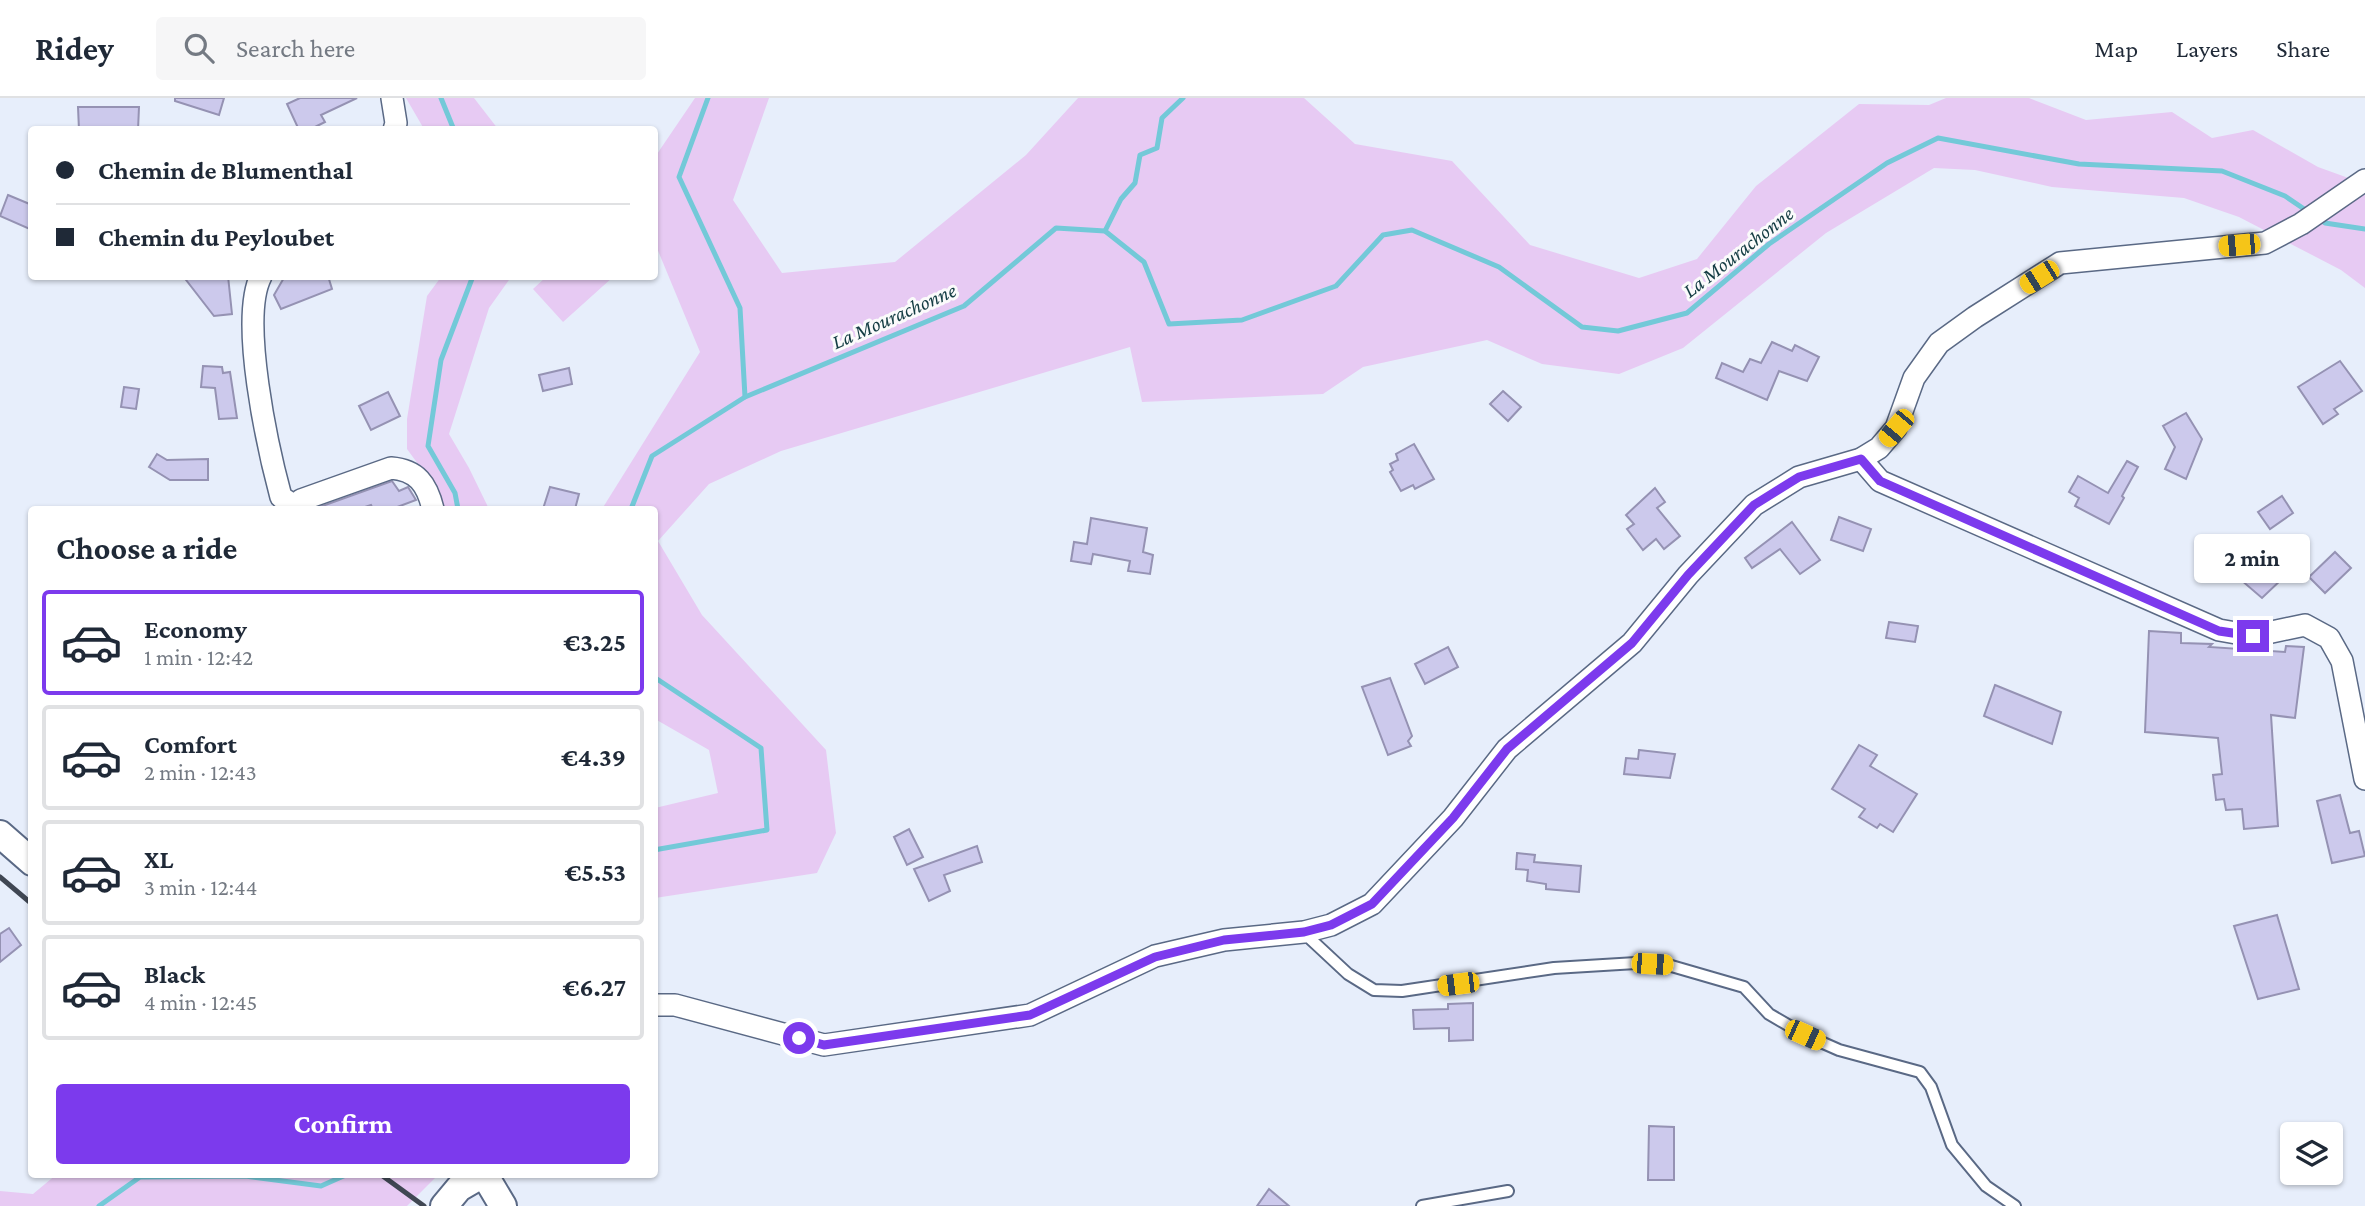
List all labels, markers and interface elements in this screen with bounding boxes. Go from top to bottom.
search box [156,17,646,80]
icon: search [180,29,218,67]
text: Ridey [35,30,114,67]
text: Search here [236,34,355,63]
text: Map [2094,35,2138,62]
text: Layers [2176,35,2238,62]
text: Share [2276,35,2330,62]
text: Chemin de Blumenthal [98,156,353,185]
water label: La Mourachonne [1678,201,1798,303]
text: Chemin du Peyloubet [98,223,334,252]
car [2218,233,2261,257]
car [2016,257,2063,297]
water label: La Mourachonne [828,278,960,354]
car [1875,405,1918,451]
text: Choose a ride [56,530,237,566]
callout: 2 min [2195,534,2311,584]
text: 2 min [2224,545,2280,571]
icon: car [60,611,123,674]
text: Economy [144,615,247,644]
route end [2237,620,2269,652]
text: €3.25 [563,628,626,657]
text: 1 min · 12:42 [144,644,253,670]
icon: car [60,726,123,789]
text: Comfort [144,730,237,759]
text: €4.39 [561,743,626,772]
text: 2 min · 12:43 [144,759,257,785]
icon: car [60,841,123,904]
text: XL [144,845,173,874]
text: €5.53 [564,858,626,887]
text: 3 min · 12:44 [144,874,258,900]
car [1631,952,1674,976]
icon: car [60,956,123,1019]
text: Black [144,960,205,989]
car [1436,971,1481,997]
text: €6.27 [563,973,626,1002]
text: 4 min · 12:45 [144,989,257,1015]
car [1782,1017,1829,1053]
route start [783,1022,815,1054]
button: Confirm [56,1084,630,1164]
map controls [2280,1122,2343,1185]
button: layers [2280,1122,2343,1185]

